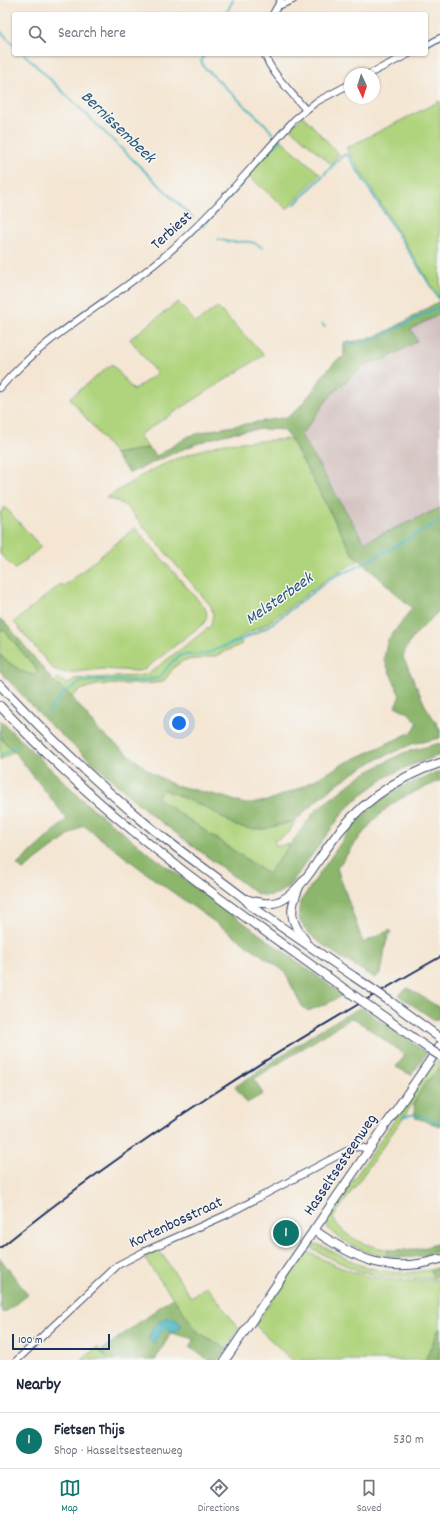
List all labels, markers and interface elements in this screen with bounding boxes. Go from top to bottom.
search box [12,12,428,56]
icon: search [26,23,48,45]
text: Search here [58,23,126,45]
north arrow [344,68,380,104]
water label: Bernissembeek [74,86,161,171]
street label: Terbiest [146,206,198,256]
water label: Melsterbeek [241,567,320,632]
your location [169,713,189,733]
street label: Hasseltsesteenweg [298,1110,384,1220]
street label: Kortenbosstraat [125,1191,227,1255]
pin: 1 [273,1218,299,1248]
scale bar [12,1332,110,1351]
text: 100 m [18,1333,42,1349]
text: Nearby [16,1374,60,1398]
text: Fietsen Thijs [54,1420,125,1442]
text: 1 [28,1431,30,1450]
text: 530 m [393,1431,424,1450]
text: Shop · Hasseltsesteenweg [54,1442,182,1461]
tab: Map [59,1477,81,1517]
tab: Directions [198,1477,240,1517]
tab: Saved [357,1477,381,1517]

